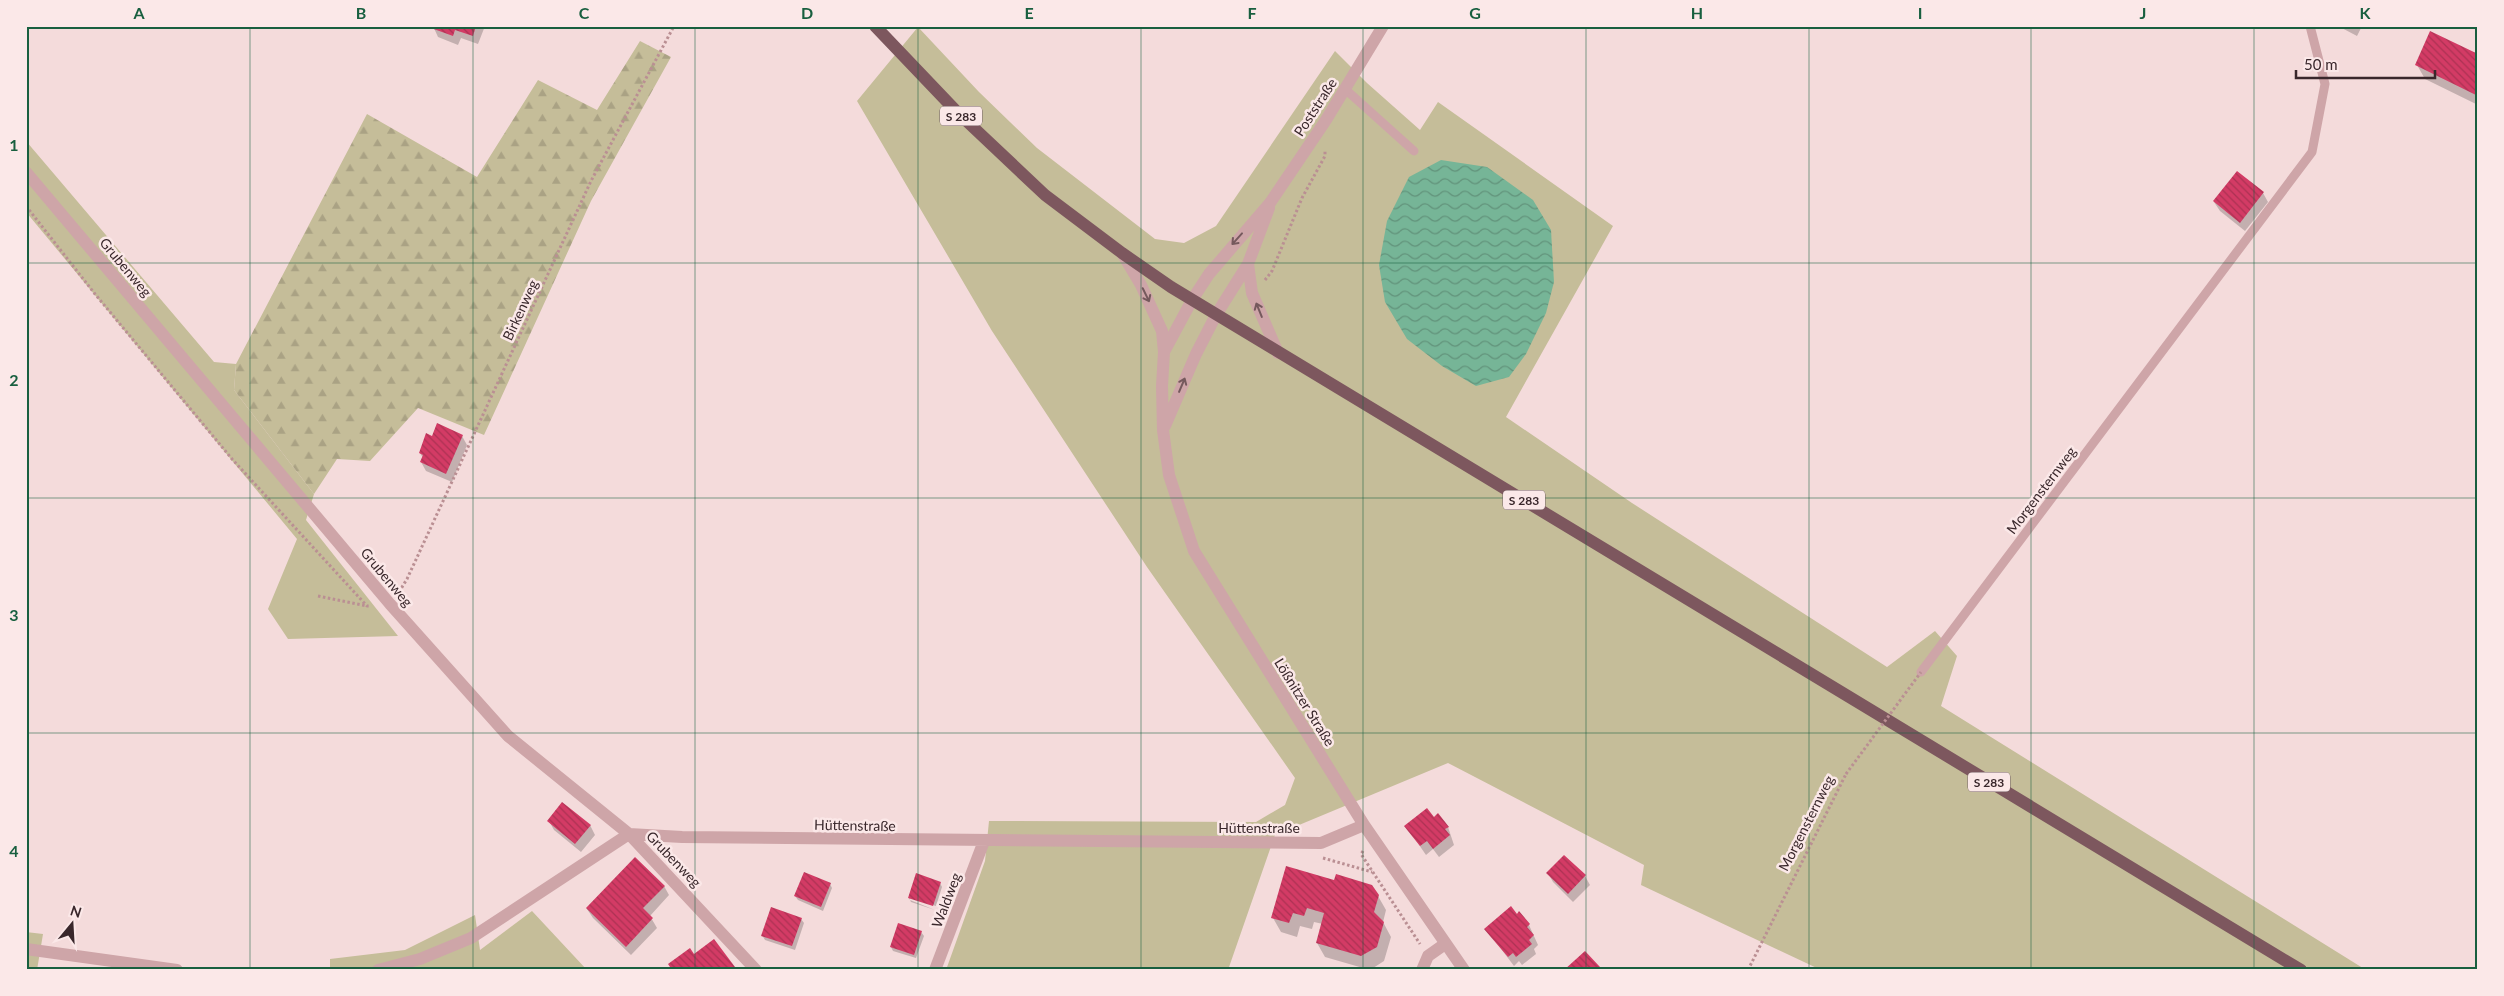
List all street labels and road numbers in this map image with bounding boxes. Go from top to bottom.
street label: Poststraße [1290,75,1340,139]
road number: S 283 [940,106,982,125]
street label: Grubenweg [96,234,156,300]
street label: Birkenweg [499,277,541,343]
street label: Morgensternweg [2003,443,2079,537]
road number: S 283 [1503,490,1545,510]
street label: Grubenweg [357,544,417,610]
street label: Lößnitzer Straße [1271,655,1339,749]
street label: Morgensternweg [1775,772,1837,874]
road number: S 283 [1968,772,2010,792]
street label: Hüttenstraße [814,816,896,834]
street label: Hüttenstraße [1218,819,1300,836]
street label: Grubenweg [643,827,705,891]
street label: Waldweg [928,870,964,930]

